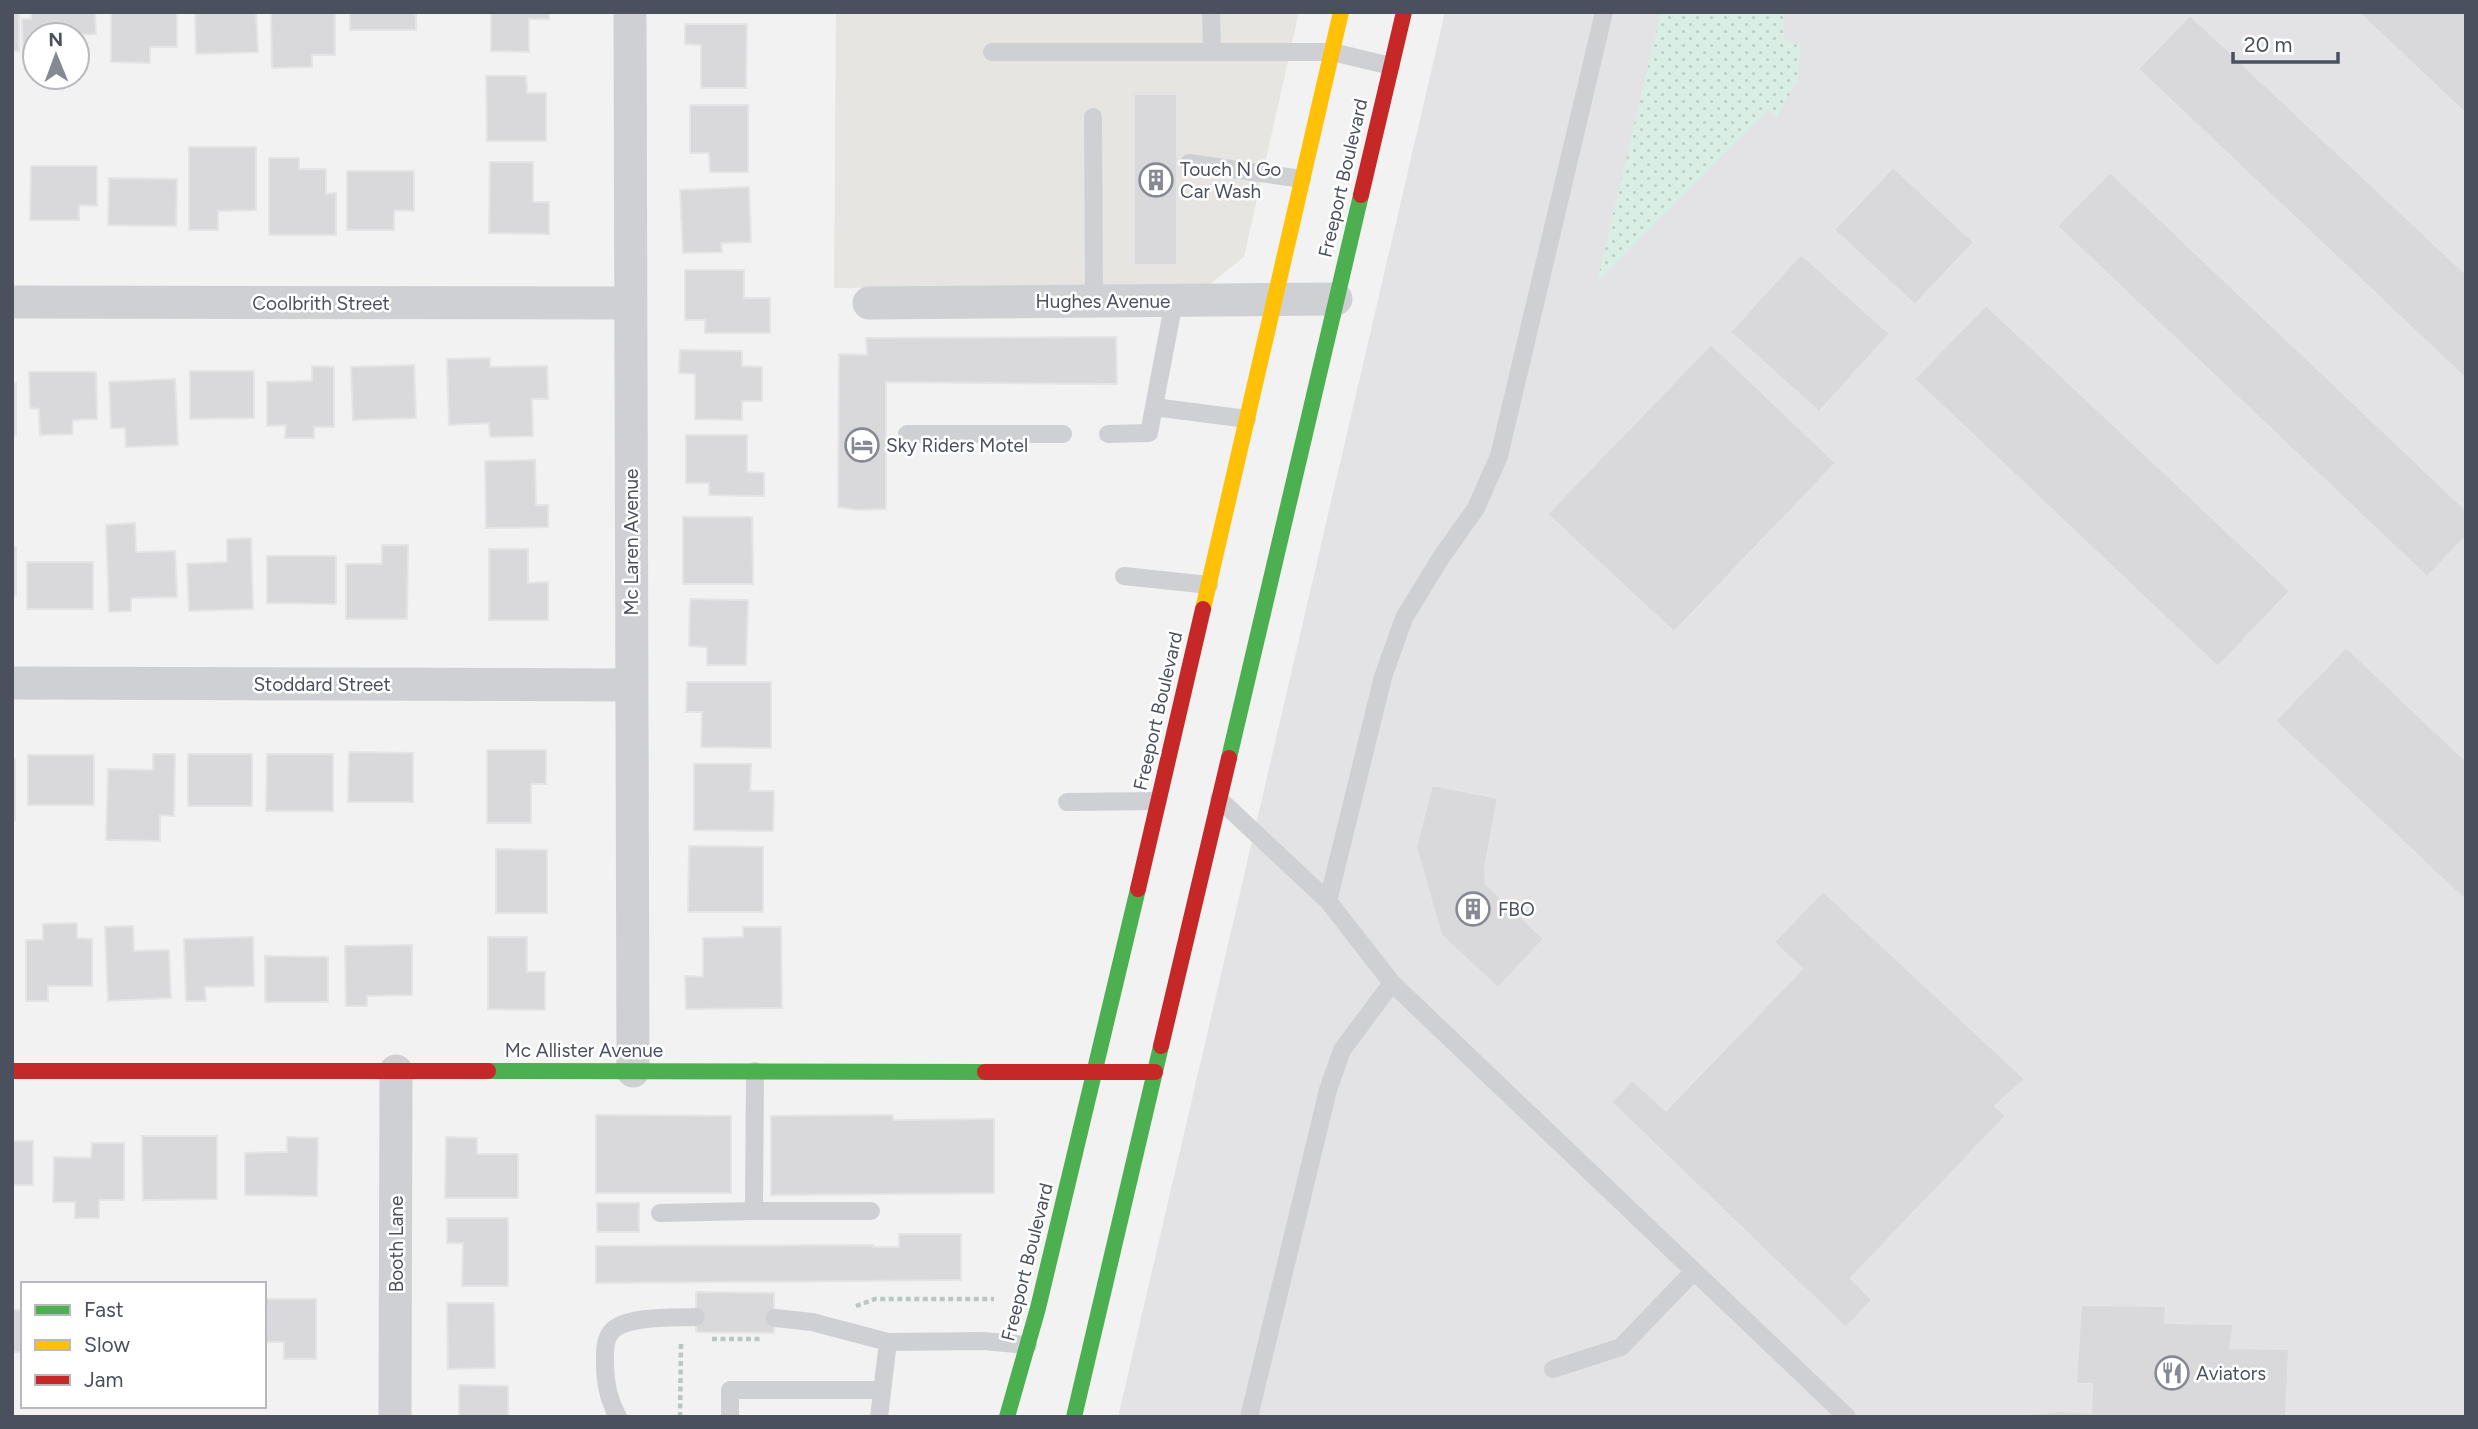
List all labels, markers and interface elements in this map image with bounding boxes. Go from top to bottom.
north arrow [21,21,91,91]
scale bar [2233,21,2338,65]
text: N [48,28,63,51]
text: 20 m [2244,32,2292,57]
street label: Freeport Boulevard [1314,96,1372,260]
place label: Touch N Go Car Wash [1180,158,1281,203]
building icon: Touch N Go Car Wash [1137,161,1175,199]
street label: Hughes Avenue [1036,290,1170,313]
street label: Coolbrith Street [252,292,390,315]
hotel icon: Sky Riders Motel [843,426,881,464]
place label: Sky Riders Motel [886,434,1028,457]
street label: Mc Laren Avenue [620,469,643,615]
street label: Freeport Boulevard [1129,629,1187,793]
street label: Stoddard Street [253,673,391,696]
building icon: FBO [1454,890,1492,928]
place label: FBO [1498,898,1535,921]
street label: Mc Allister Avenue [505,1039,663,1062]
street label: Freeport Boulevard [996,1180,1058,1344]
street label: Booth Lane [385,1196,408,1292]
legend [21,1282,266,1408]
text: Fast [84,1297,124,1322]
text: Slow [84,1332,130,1357]
restaurant icon: Aviators [2153,1354,2191,1392]
place label: Aviators [2196,1362,2266,1385]
text: Jam [84,1367,123,1392]

